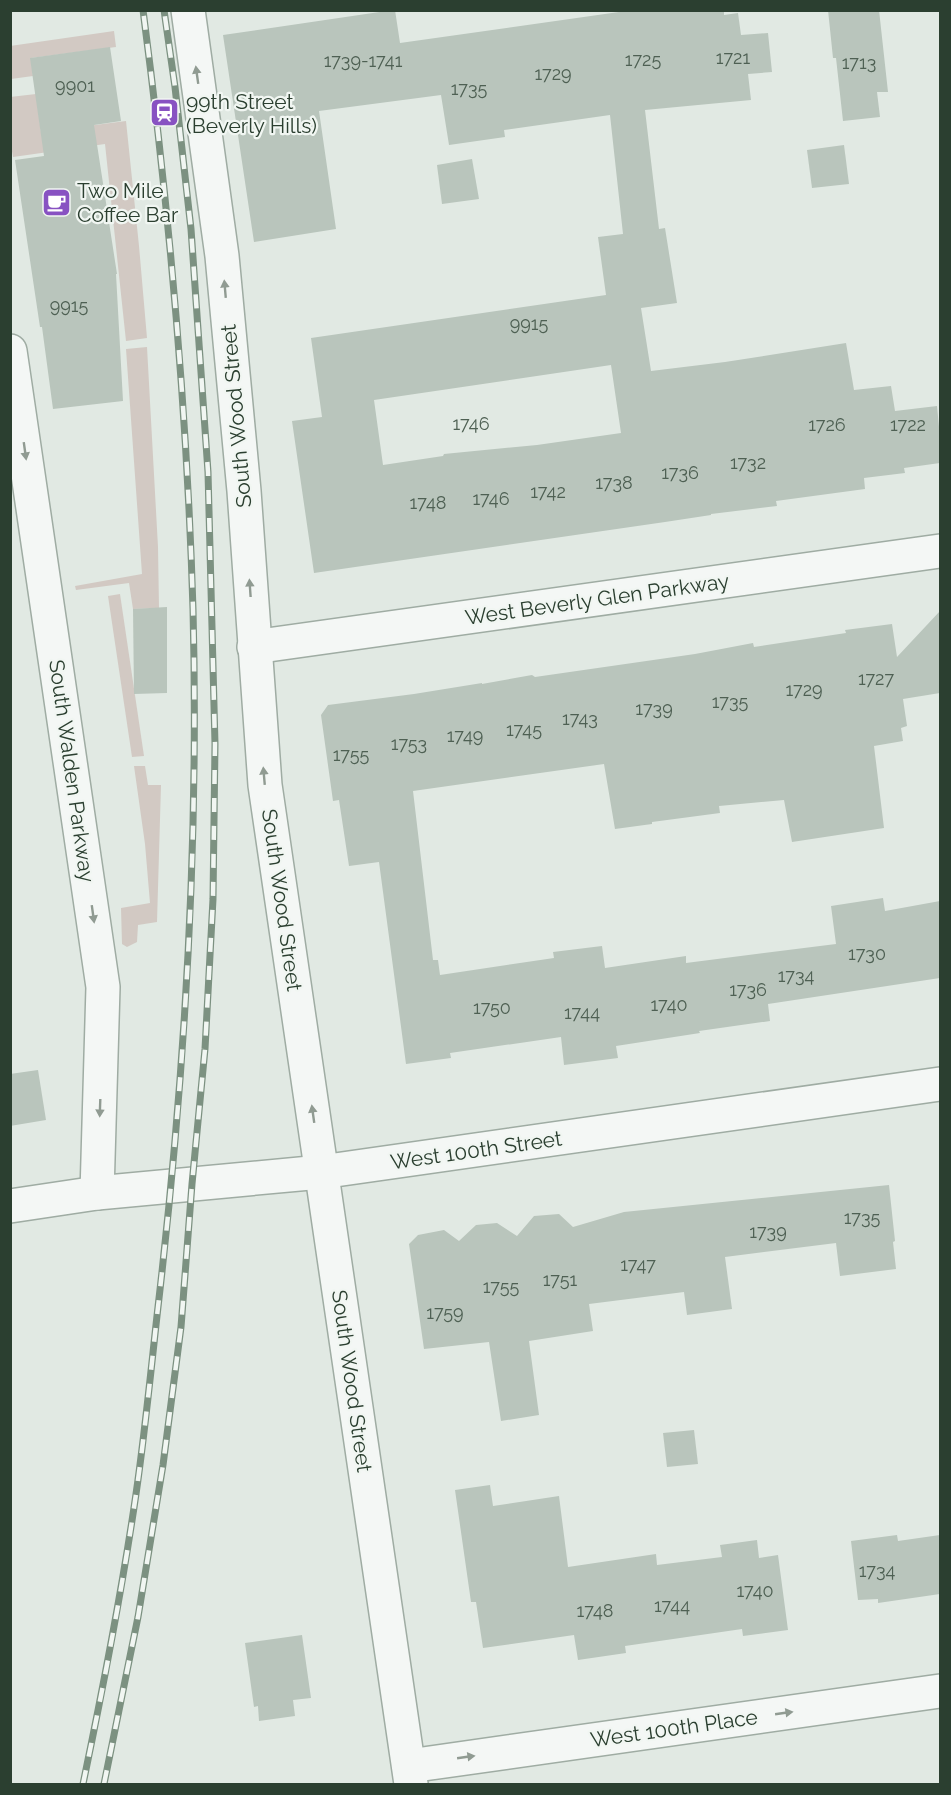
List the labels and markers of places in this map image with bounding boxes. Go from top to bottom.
place label: 99th Street (Beverly Hills) [186,89,317,138]
station icon: 99th Street (Beverly Hills) [149,97,181,129]
place label: Two Mile Coffee Bar [77,178,179,227]
cafe icon: Two Mile Coffee Bar [40,186,72,218]

